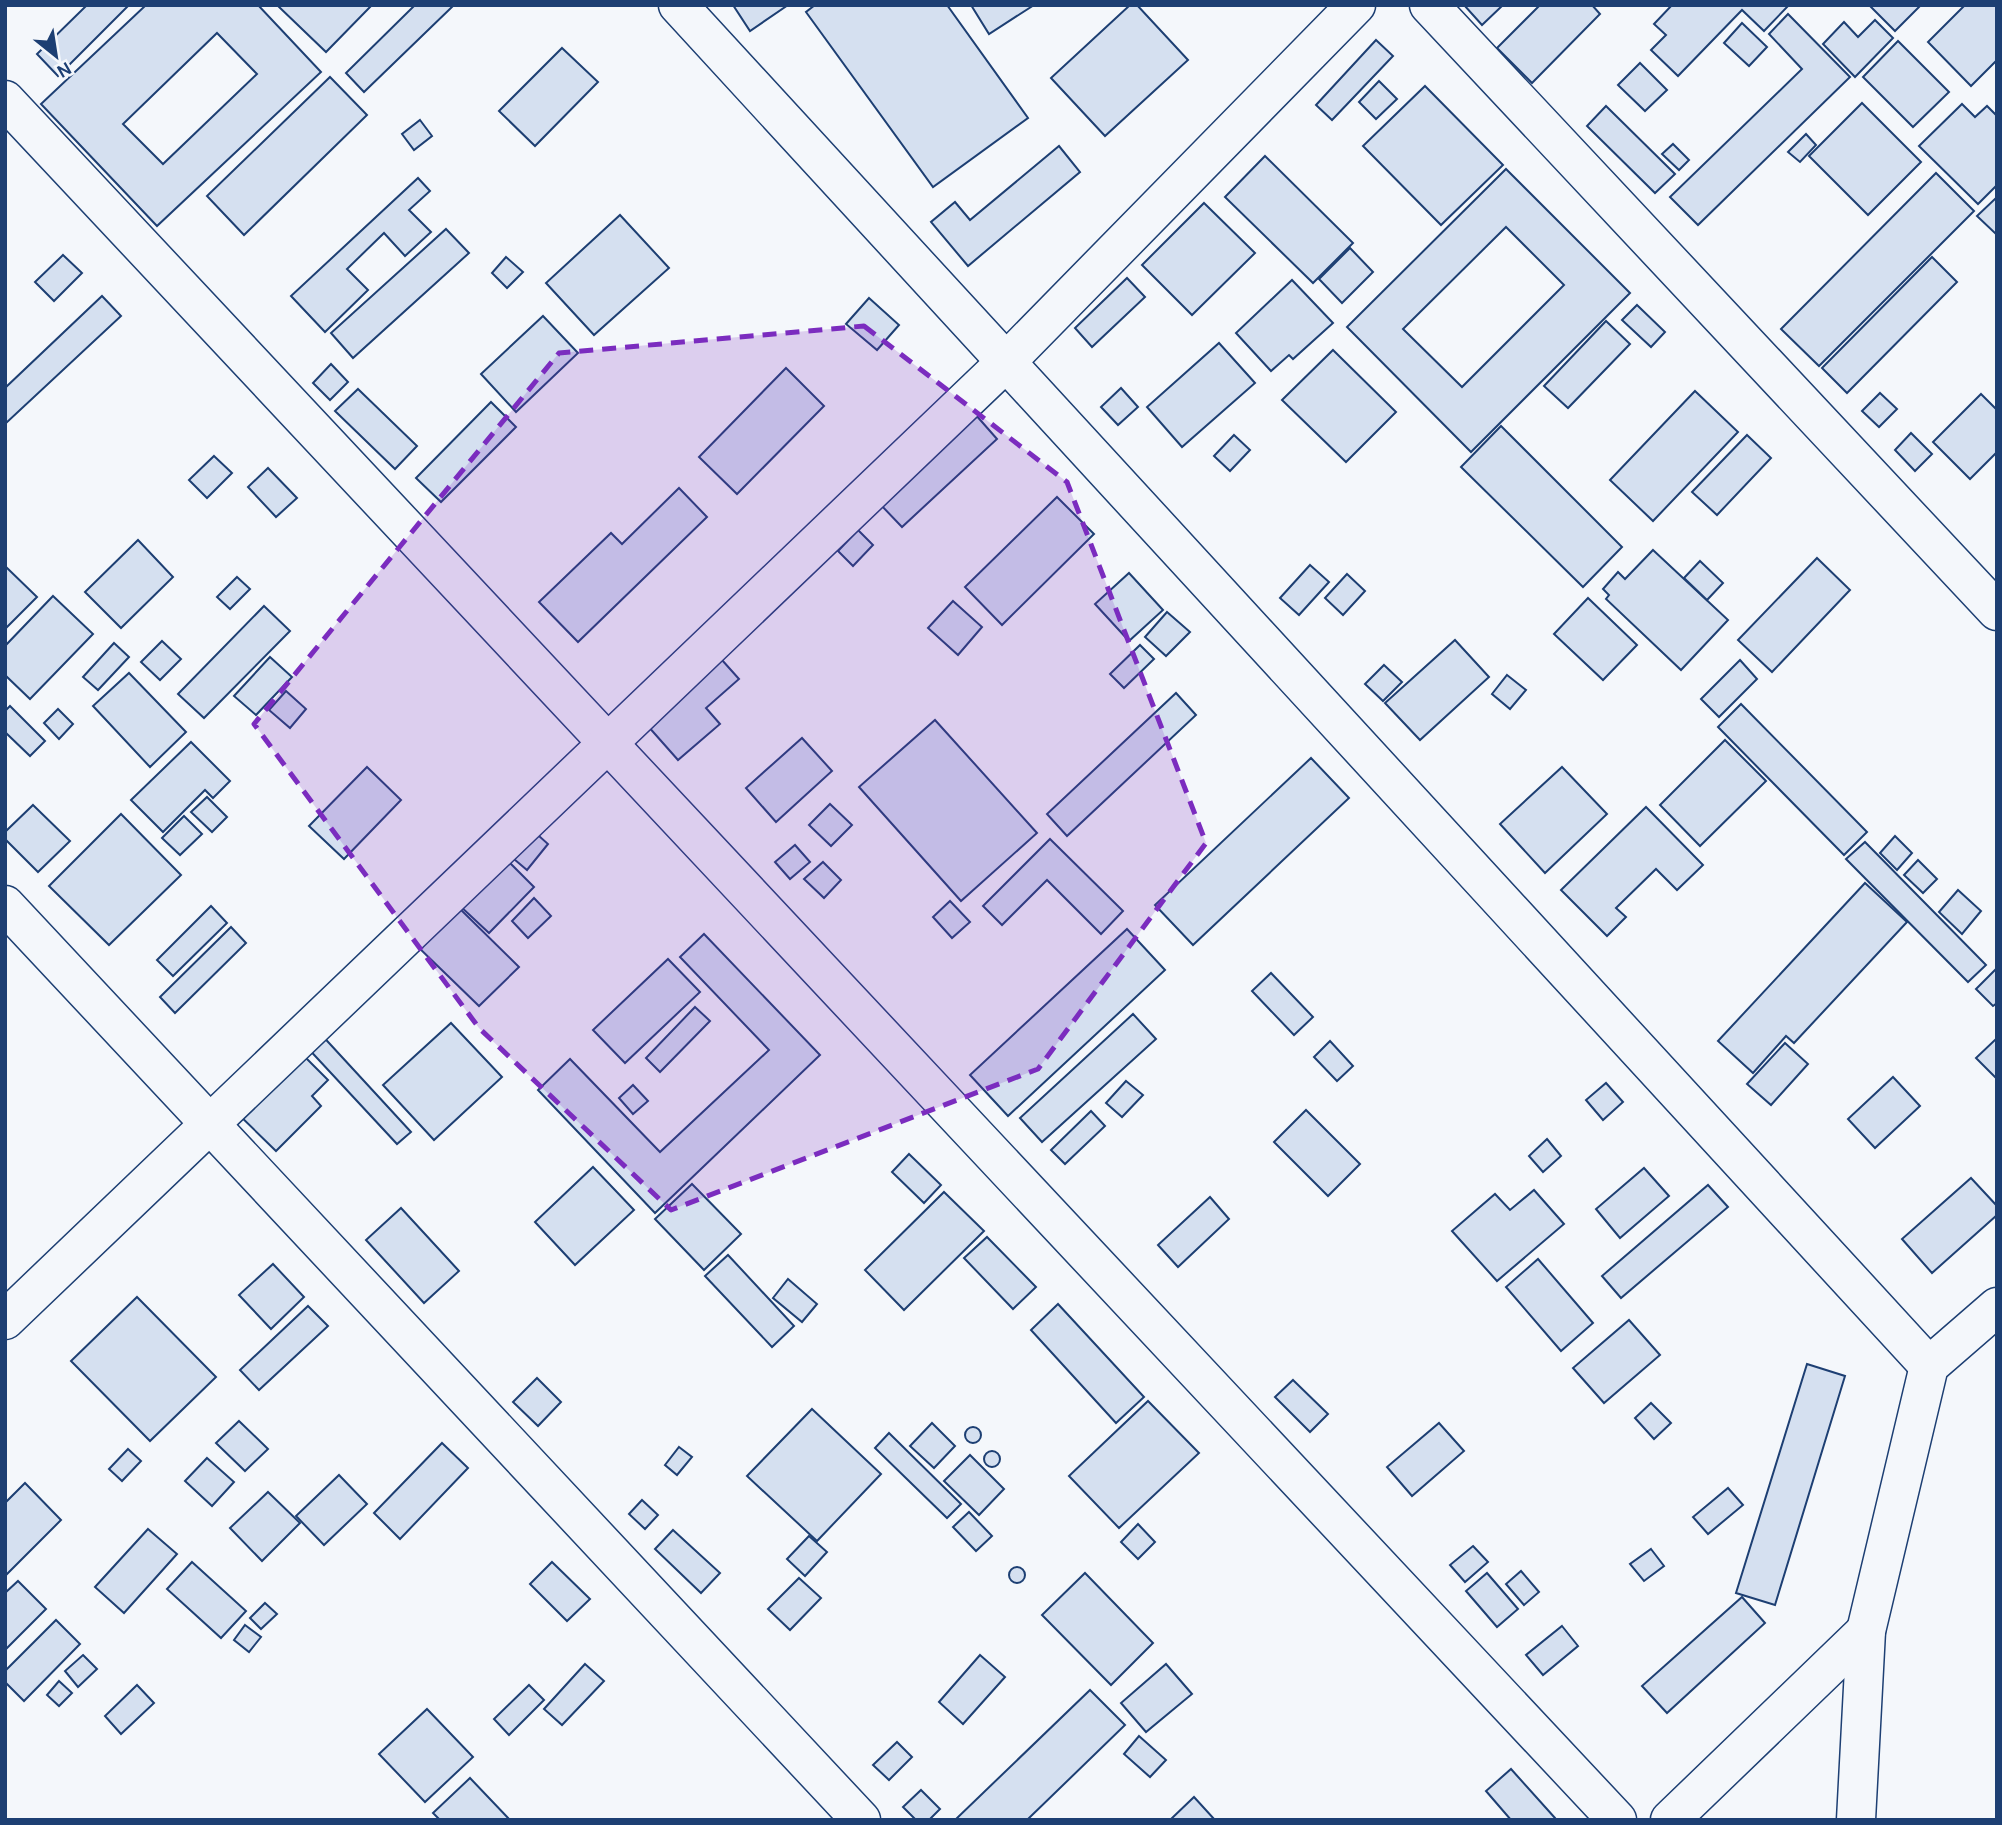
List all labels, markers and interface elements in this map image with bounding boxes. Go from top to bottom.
north arrow [21,21,91,91]
text: N [53,57,75,83]

